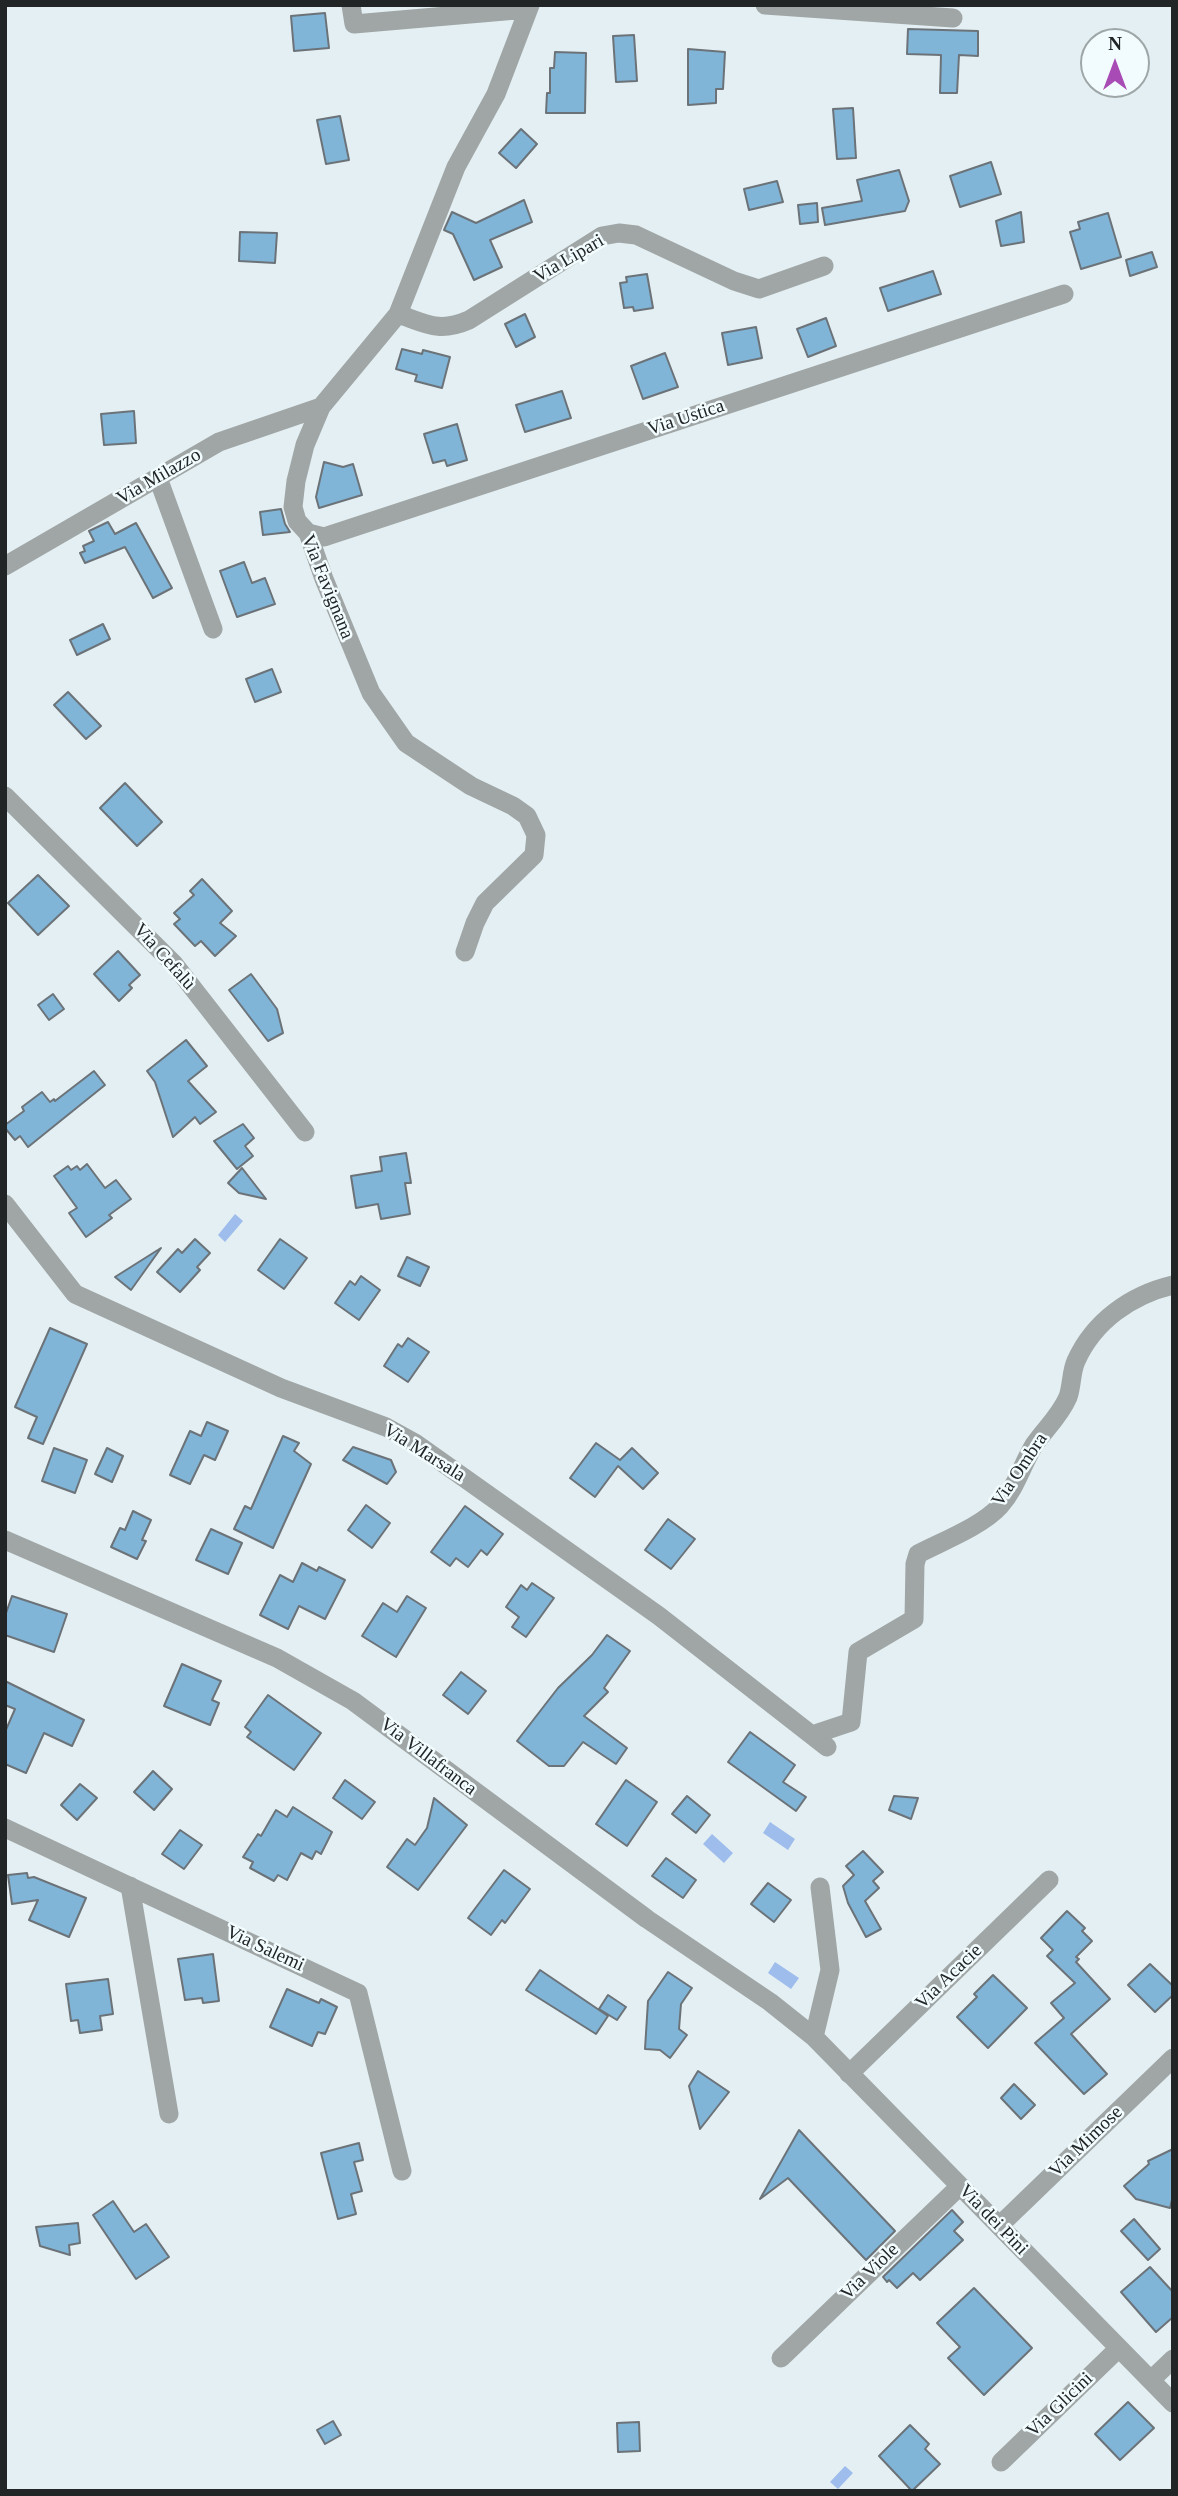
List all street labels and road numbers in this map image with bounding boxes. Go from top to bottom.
street label: Via Lipari [530,230,608,288]
street label: Via Ustica [645,395,727,441]
street label: Via Milazzo [113,444,205,510]
street label: Via Favignana [296,532,358,642]
street label: Via Cefalù [128,919,200,995]
street label: Via Marsala [379,1419,469,1487]
street label: Via Ombra [987,1429,1053,1511]
street label: Via Villafranca [375,1713,481,1801]
street label: Via Salemi [222,1921,308,1977]
street label: Via Acacie [911,1940,987,2014]
street label: Via Mimose [1045,2101,1127,2183]
street label: Via dei Pini [954,2180,1032,2260]
street label: Via Viole [836,2239,904,2305]
street label: Via Glicini [1022,2368,1098,2442]

